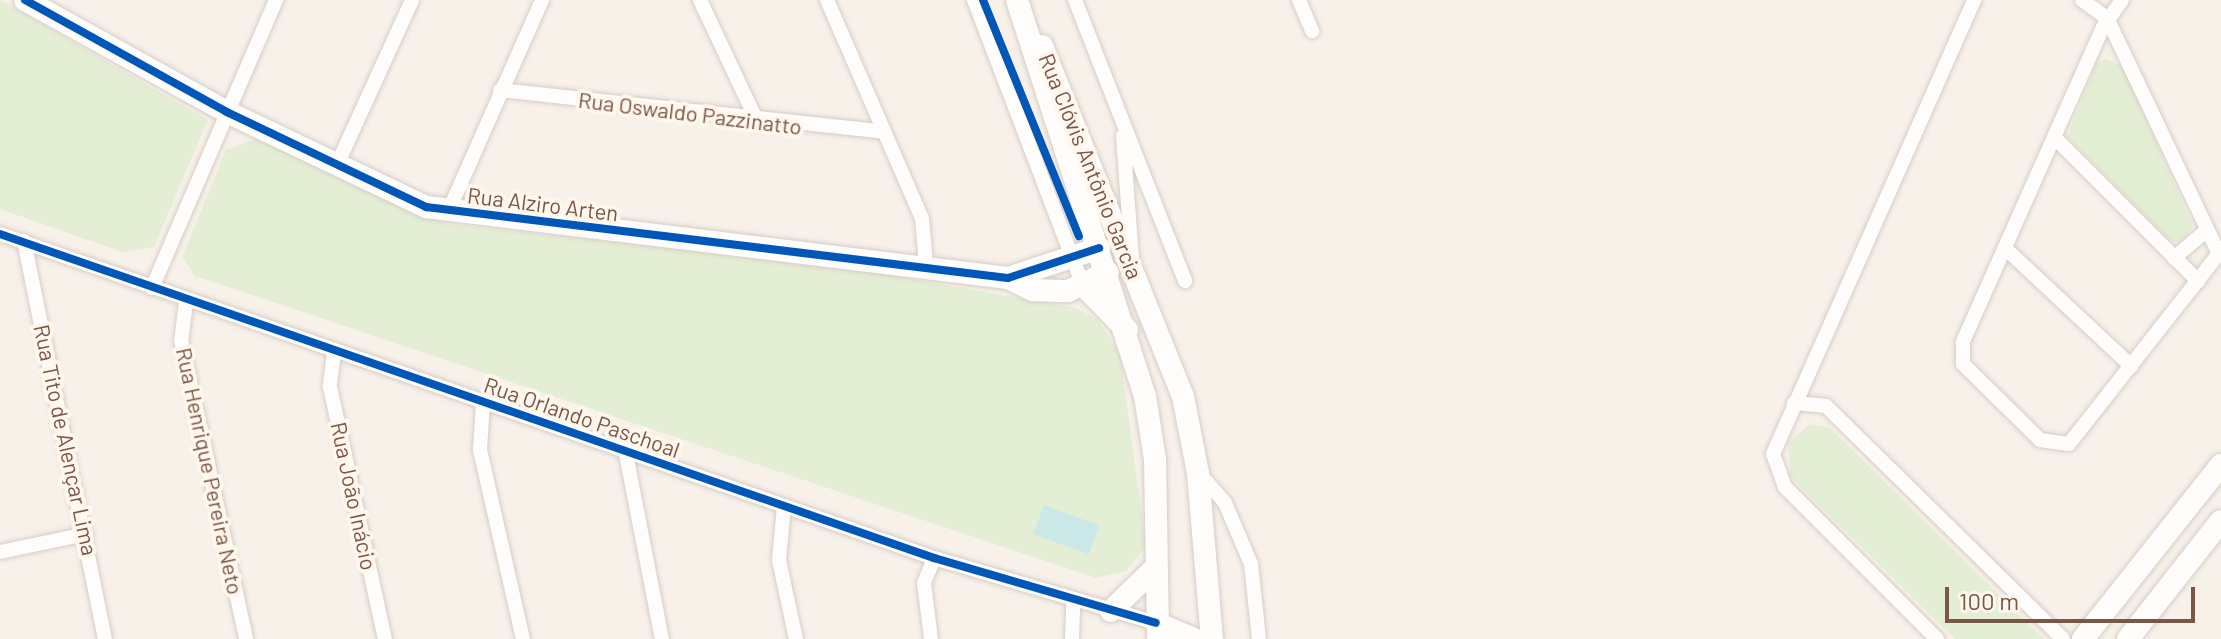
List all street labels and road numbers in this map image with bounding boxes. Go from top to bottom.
street label: Rua Clóvis Antônio Garcia [1034,49,1148,283]
street label: Rua Oswaldo Pazzinatto [577,86,803,140]
street label: Rua Alziro Arten [466,182,620,226]
street label: Rua Tito de Alençar Lima [29,322,103,558]
street label: Rua Henrique Pereira Neto [171,345,249,597]
street label: Rua Orlando Paschoal [481,371,683,463]
street label: Rua João Inácio [325,420,383,572]

